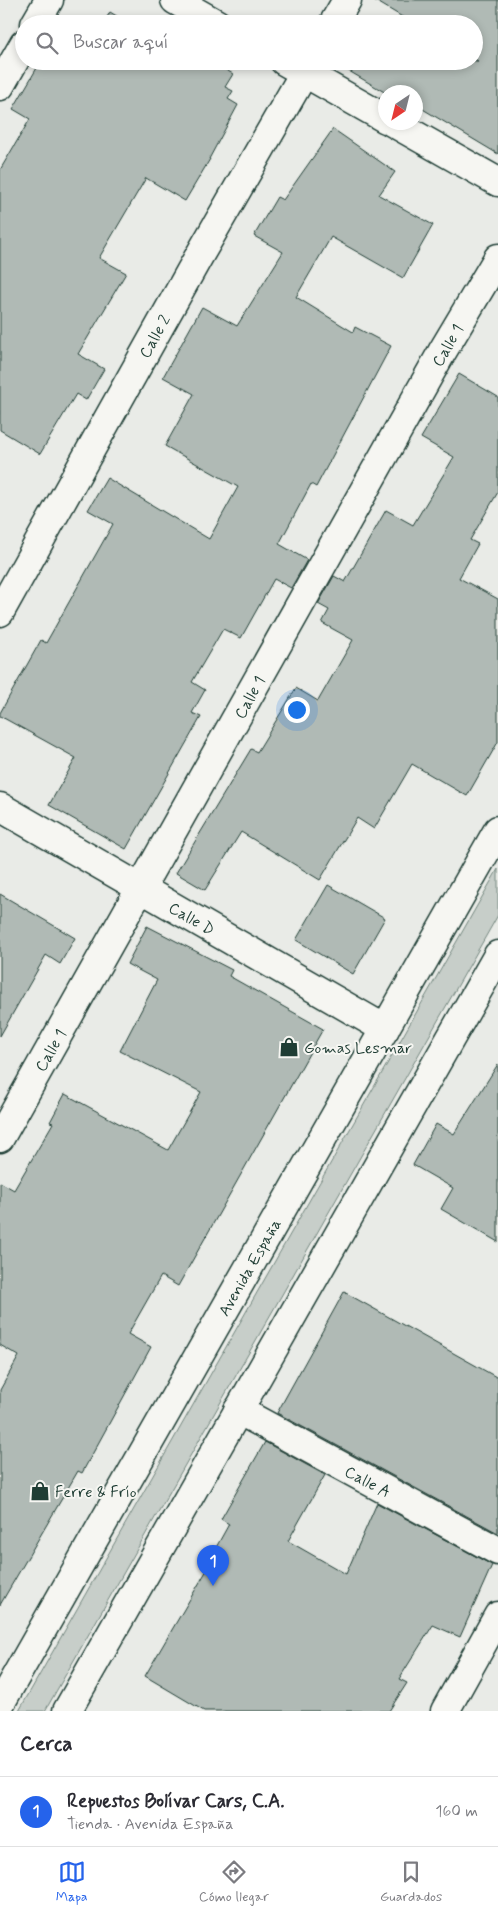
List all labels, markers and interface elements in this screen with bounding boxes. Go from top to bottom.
search box [15,15,483,70]
icon: search [33,29,61,57]
text: Buscar aquí [73,30,168,55]
north arrow [378,85,423,130]
street label: Calle 2 [135,311,176,362]
street label: Calle 1 [428,321,469,371]
street label: Calle 1 [230,673,271,723]
your location [284,697,310,723]
street label: Calle D [164,898,218,941]
street label: Calle 1 [31,1026,72,1076]
shop icon: Gomas Lesmar [278,1036,300,1058]
place label: Gomas Lesmar [304,1038,412,1059]
street label: Avenida España [214,1215,287,1320]
street label: Calle A [341,1462,394,1503]
shop icon: Ferre & Frío [29,1480,51,1502]
place label: Ferre & Frío [55,1482,137,1503]
pin: 1 [197,1545,229,1586]
text: Cerca [20,1730,73,1758]
text: Repuestos Bolívar Cars, C.A. [67,1789,284,1814]
text: 1 [32,1801,40,1822]
text: 160 m [435,1801,478,1822]
text: Tienda · Avenida España [67,1814,233,1835]
tab: Mapa [56,1858,88,1906]
tab: Cómo llegar [199,1858,269,1906]
tab: Guardados [380,1858,442,1906]

